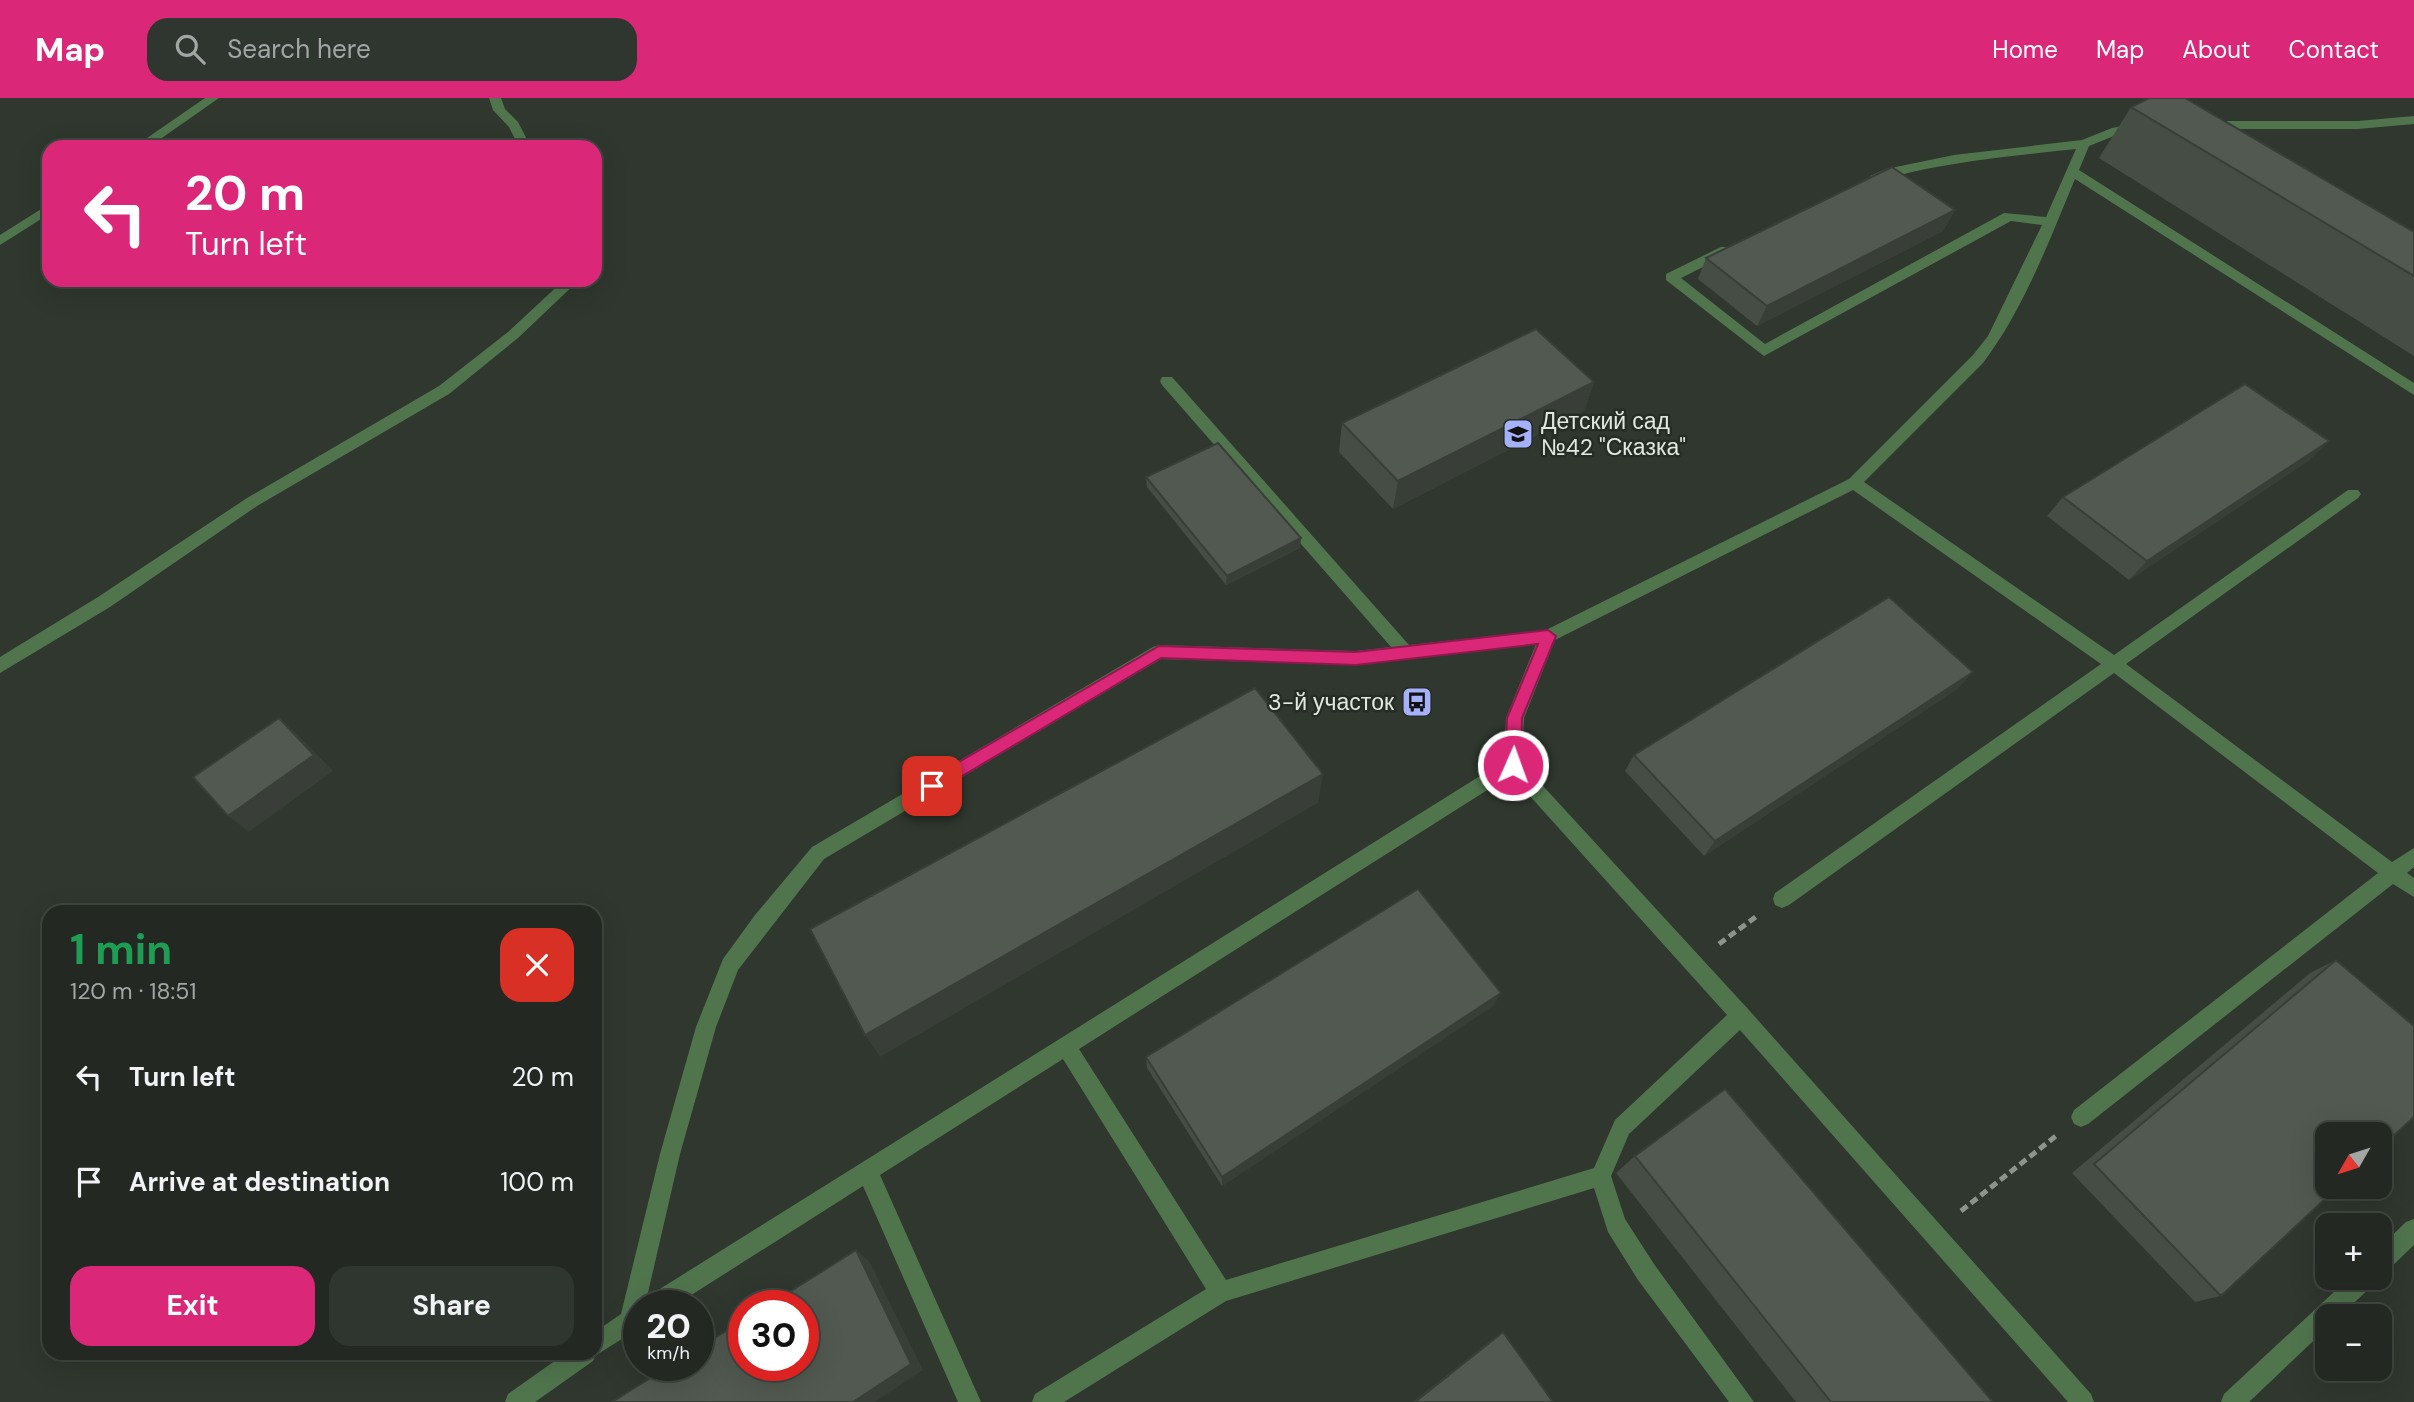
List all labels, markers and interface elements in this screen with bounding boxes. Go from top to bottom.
search box [147,18,637,81]
text: Map [35,28,105,71]
icon: search [171,30,209,68]
text: Search here [227,32,371,66]
text: Home [1992,34,2058,65]
text: Map [2096,34,2144,65]
text: About [2182,34,2251,65]
text: Contact [2289,34,2379,65]
text: 20 m [185,161,305,225]
icon: left [70,168,161,259]
text: Turn left [185,223,307,265]
place label: Детский сад №42 "Сказка" [1541,406,1686,462]
school or university icon: Детский сад №42 "Сказка" [1501,417,1535,451]
bus stop icon: 3-й участок [1400,685,1434,719]
place label: 3-й участок [1268,687,1395,717]
position arrow [1476,728,1550,802]
pin [902,756,962,816]
icon: arrive [913,767,951,805]
text: 1 min [70,922,172,977]
button: close [500,928,574,1002]
text: 120 m · 18:51 [70,976,196,1006]
icon: left [70,1058,108,1096]
text: Turn left [129,1060,236,1094]
text: 20 m [511,1060,574,1094]
north arrow [2315,1122,2392,1199]
map controls [2315,1122,2392,1381]
icon: arrive [70,1163,108,1201]
text: Arrive at destination [129,1165,390,1199]
text: 100 m [500,1165,574,1199]
button: + [2315,1213,2392,1290]
button: Exit [70,1266,315,1346]
button: Share [329,1266,574,1346]
speed limit sign: 30 [728,1290,819,1381]
text: 20 [646,1303,691,1349]
button: − [2315,1304,2392,1381]
text: km/h [647,1341,690,1365]

